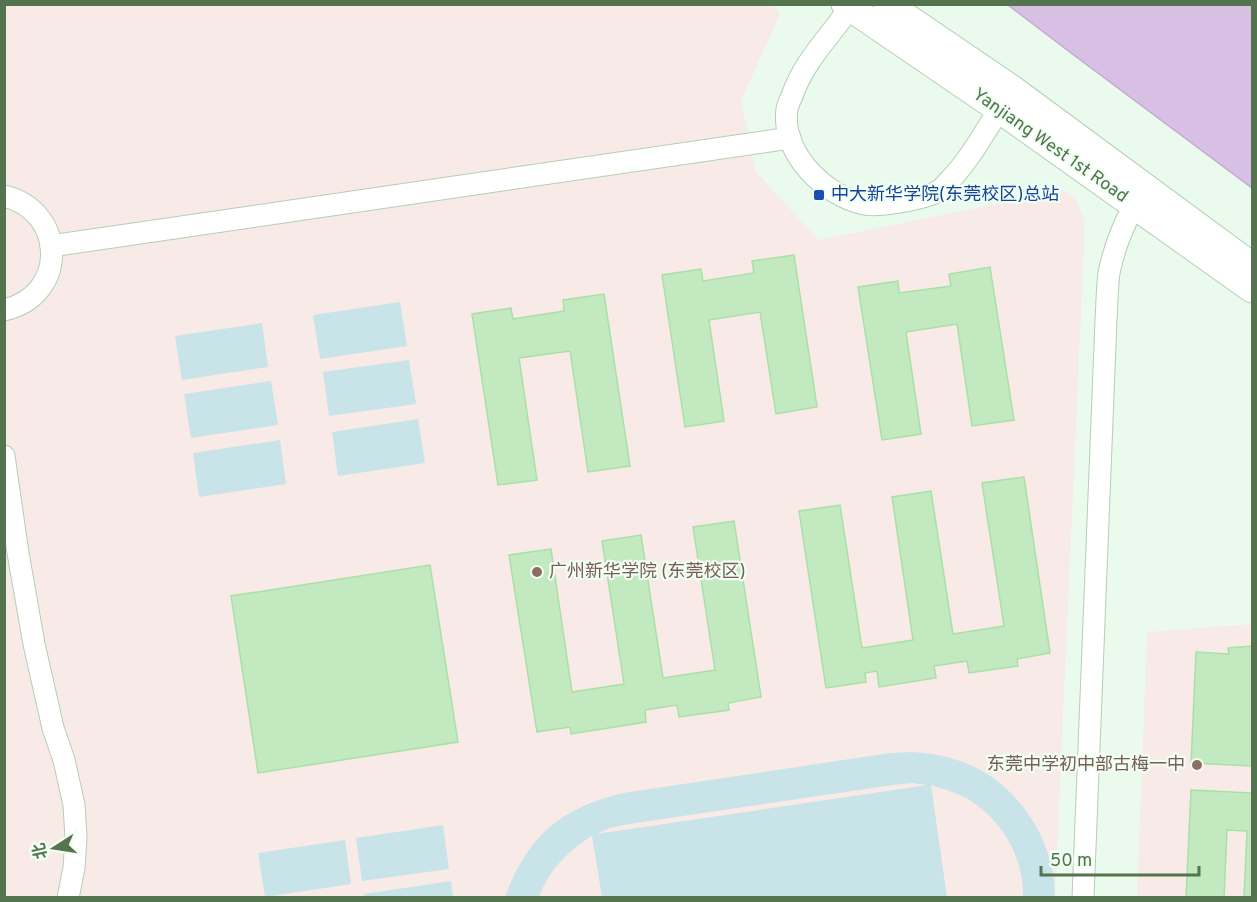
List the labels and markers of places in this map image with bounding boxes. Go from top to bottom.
place label: 中大新华学院(东莞校区)总站 [831,184,1059,207]
marker: 中大新华学院(东莞校区)总站 [812,188,826,202]
place label: 广州新华学院 (东莞校区) [549,561,746,584]
marker: 广州新华学院 (东莞校区) [530,565,544,579]
place label: 东莞中学初中部古梅一中 [987,754,1185,777]
marker: 东莞中学初中部古梅一中 [1190,758,1204,772]

